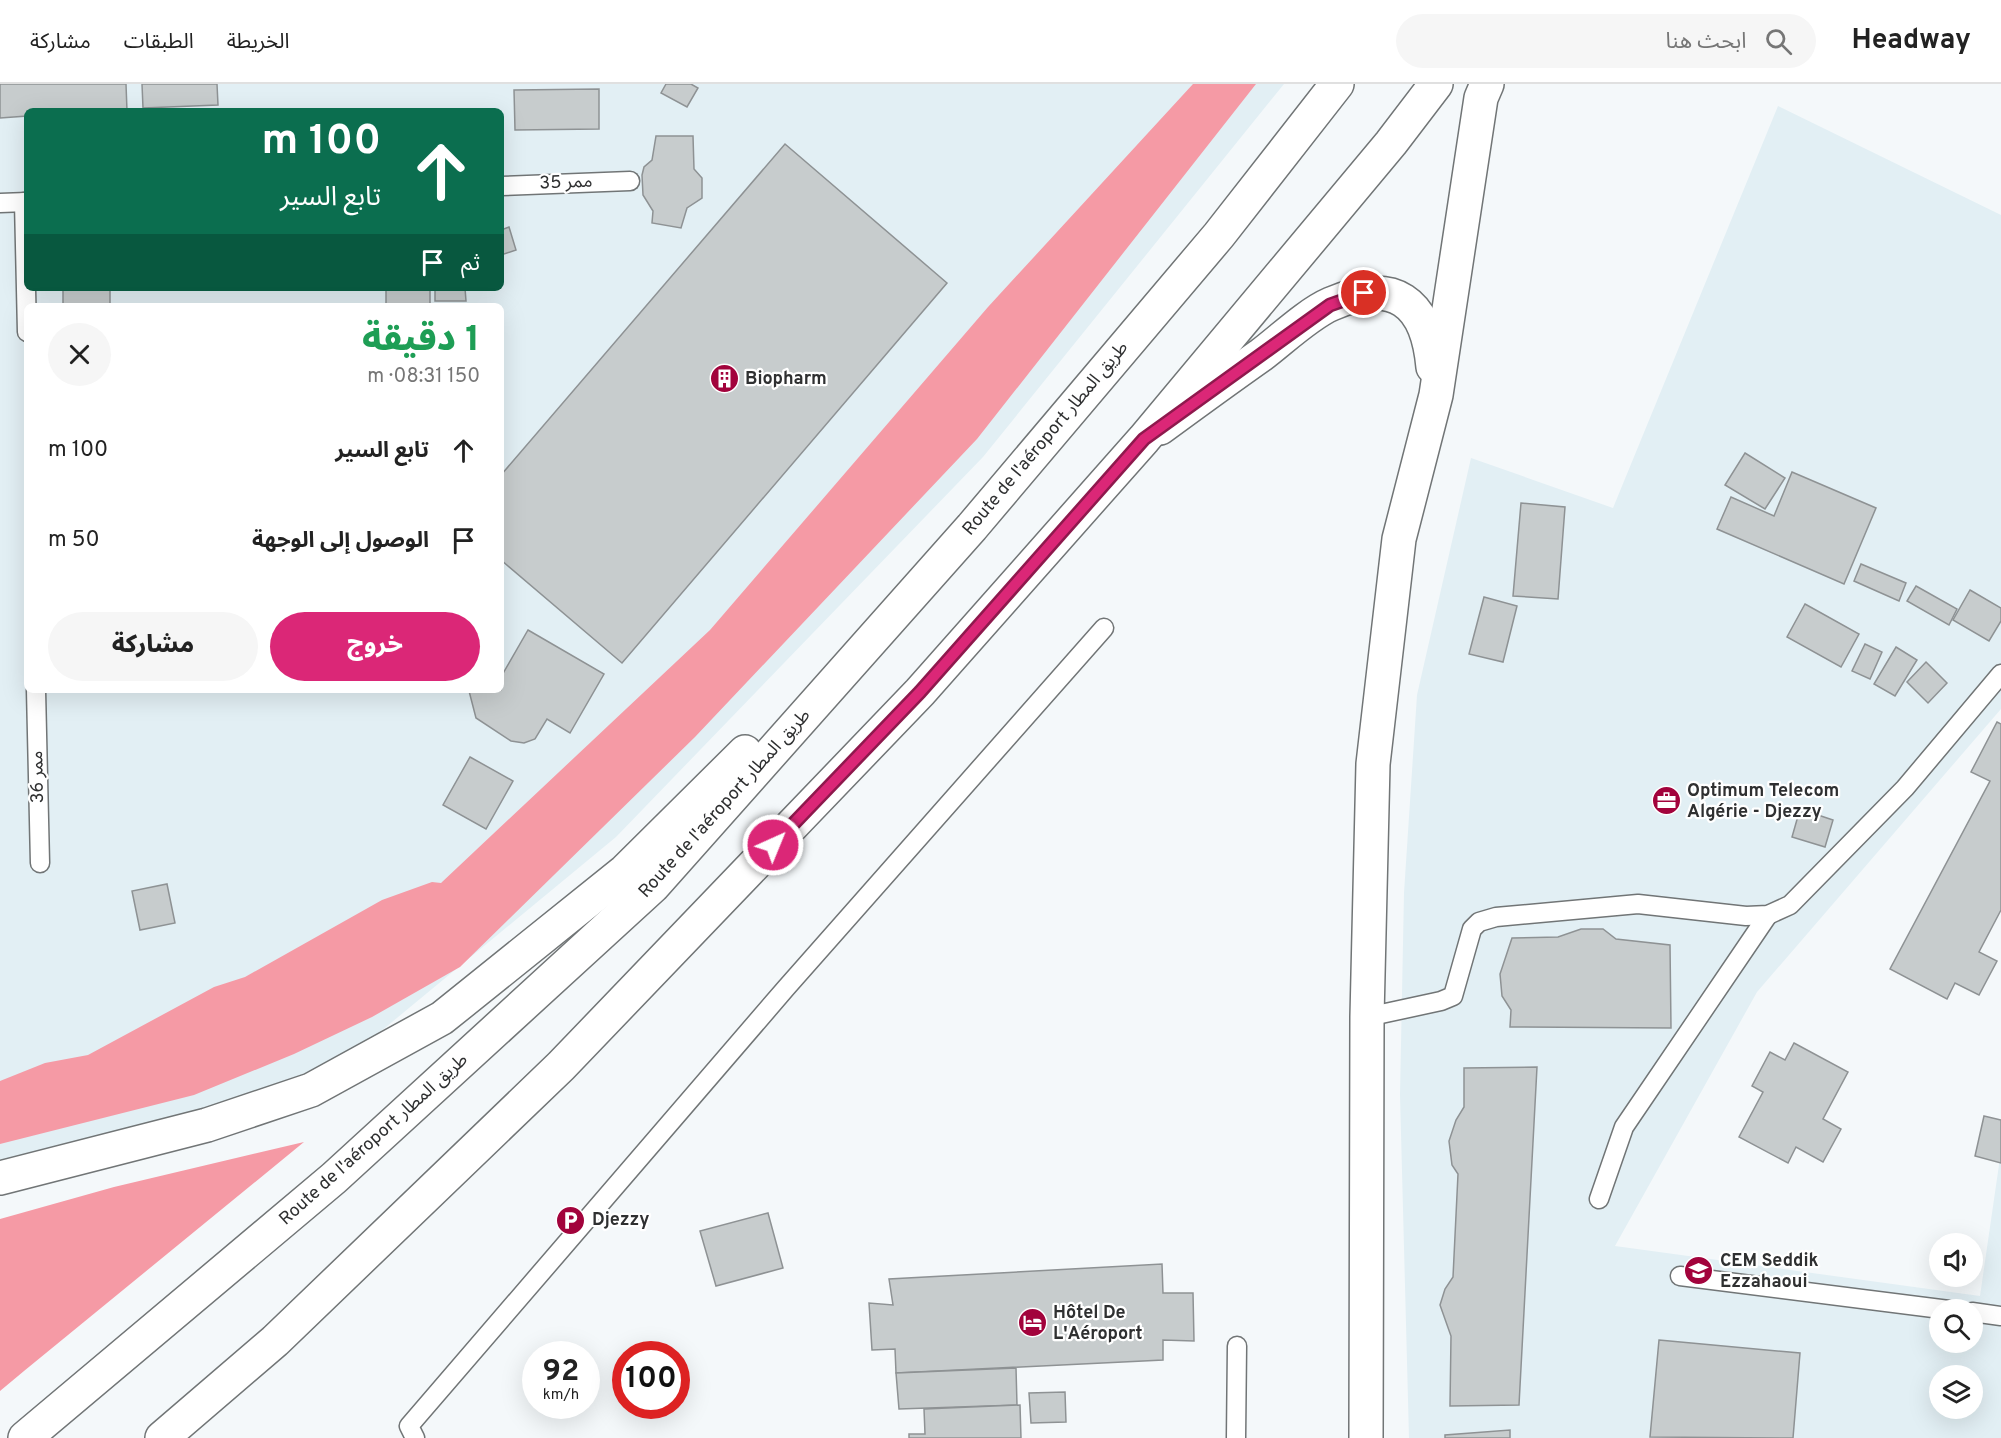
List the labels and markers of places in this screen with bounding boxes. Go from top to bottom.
pin [1338,267,1389,318]
building icon: Biopharm [708,363,740,395]
place label: Biopharm [745,368,827,391]
place label: Optimum Telecom Algérie - Djezzy [1687,780,1839,824]
office icon: Optimum Telecom Algérie - Djezzy [1650,785,1682,817]
parking icon: Djezzy [555,1204,587,1236]
place label: Djezzy [592,1209,649,1232]
place label: CEM Seddik Ezzahaoui [1720,1250,1819,1294]
school or university icon: CEM Seddik Ezzahaoui [1683,1255,1715,1287]
place label: Hôtel De L'Aéroport [1053,1302,1143,1346]
hotel icon: Hôtel De L'Aéroport [1016,1307,1048,1339]

